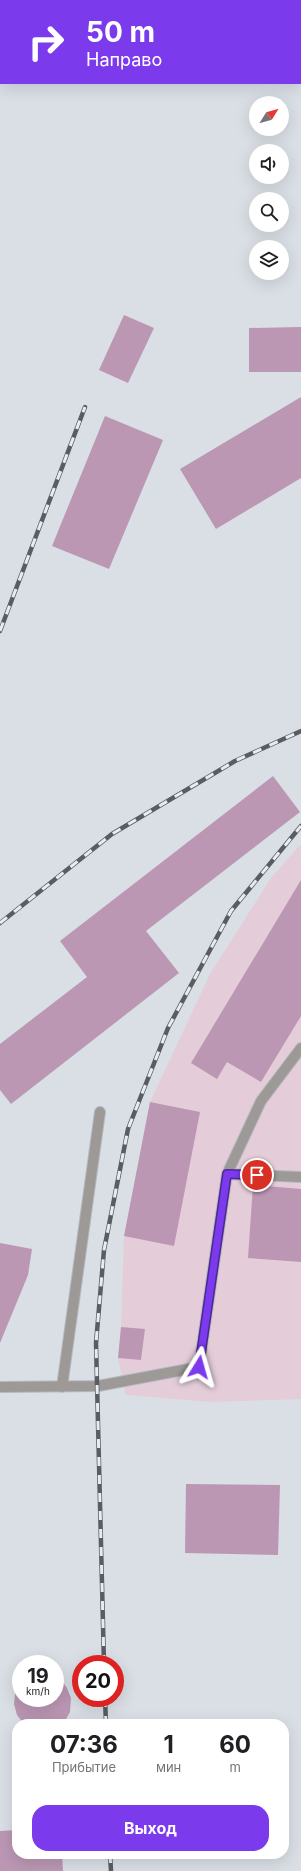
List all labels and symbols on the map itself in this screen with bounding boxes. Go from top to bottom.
north arrow [249,96,289,136]
pin [240,1158,274,1192]
position arrow [178,1346,220,1388]
speed limit sign: 20 [72,1655,124,1707]

